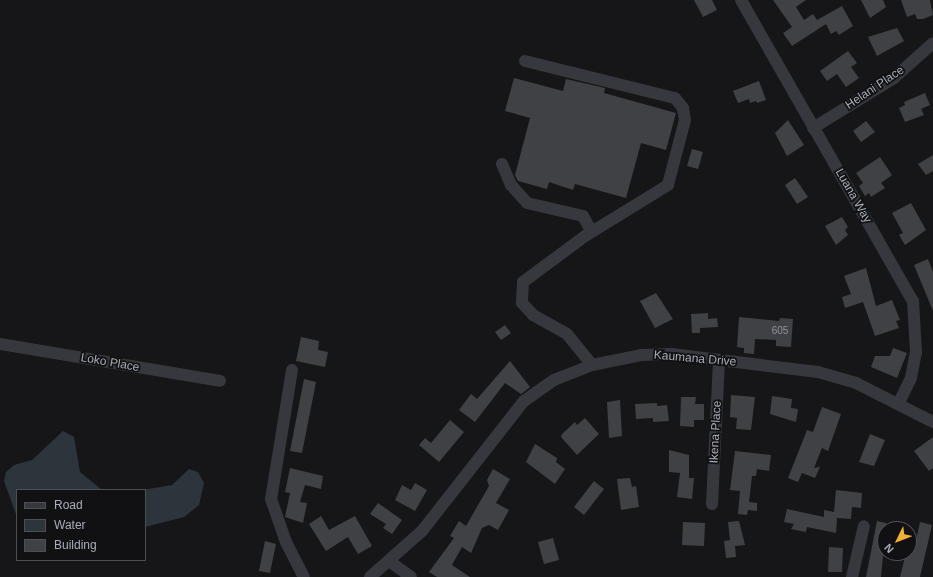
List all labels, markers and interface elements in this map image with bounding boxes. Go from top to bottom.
street label: Helani Place [843,63,907,113]
street label: Luana Way [832,166,874,226]
house number: 605 [772,325,788,337]
street label: Kaumana Drive [653,348,737,370]
street label: Loko Place [80,351,140,375]
street label: Ikena Place [707,400,725,464]
legend [16,489,146,561]
text: Road [54,498,83,512]
text: Water [54,518,86,532]
north arrow [877,521,917,561]
text: Building [54,538,97,552]
text: N [882,542,896,556]

